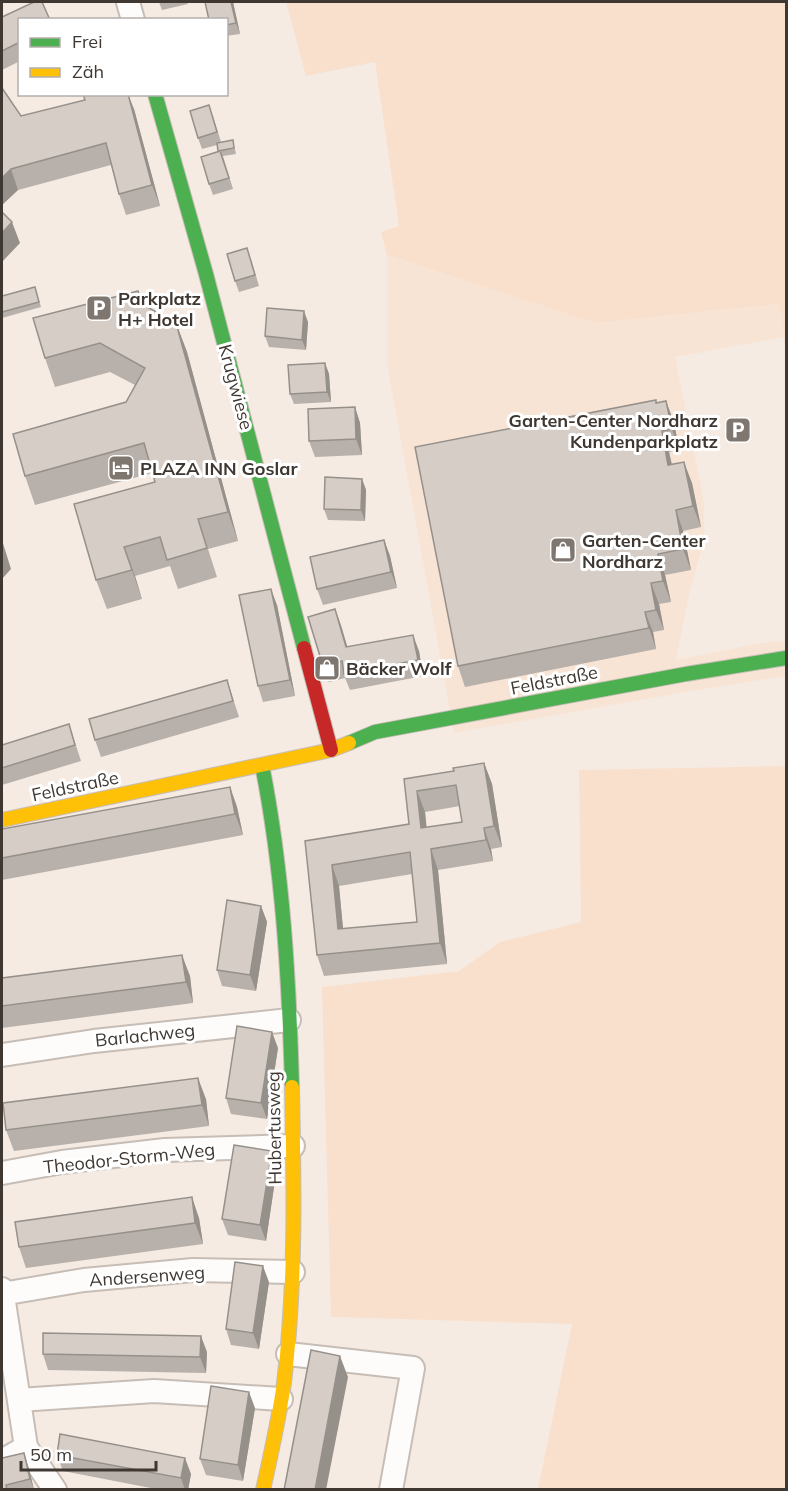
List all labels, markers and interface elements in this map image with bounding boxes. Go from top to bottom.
legend [18,18,228,96]
text: Frei [72,30,102,53]
text: Zäh [72,60,104,83]
place label: Parkplatz H+ Hotel [118,287,201,331]
parking icon: Parkplatz H+ Hotel [84,293,114,323]
street label: Krugwiese [214,342,258,432]
place label: Garten-Center Nordharz Kundenparkplatz [509,409,718,453]
parking icon: Garten-Center Nordharz Kundenparkplatz [723,415,753,445]
hotel icon: PLAZA INN Goslar [106,453,136,483]
place label: PLAZA INN Goslar [140,457,298,480]
place label: Garten-Center Nordharz [582,529,706,573]
shop icon: Garten-Center Nordharz [548,535,578,565]
shop icon: Bäcker Wolf [312,653,342,683]
place label: Bäcker Wolf [346,657,452,680]
street label: Feldstraße [508,660,600,700]
street label: Feldstraße [29,766,121,806]
street label: Barlachweg [94,1018,196,1052]
street label: Hubertusweg [262,1071,286,1185]
street label: Theodor-Storm-Weg [42,1138,216,1178]
street label: Andersenweg [88,1260,206,1292]
scale bar [21,1434,156,1472]
text: 50 m [30,1443,72,1466]

